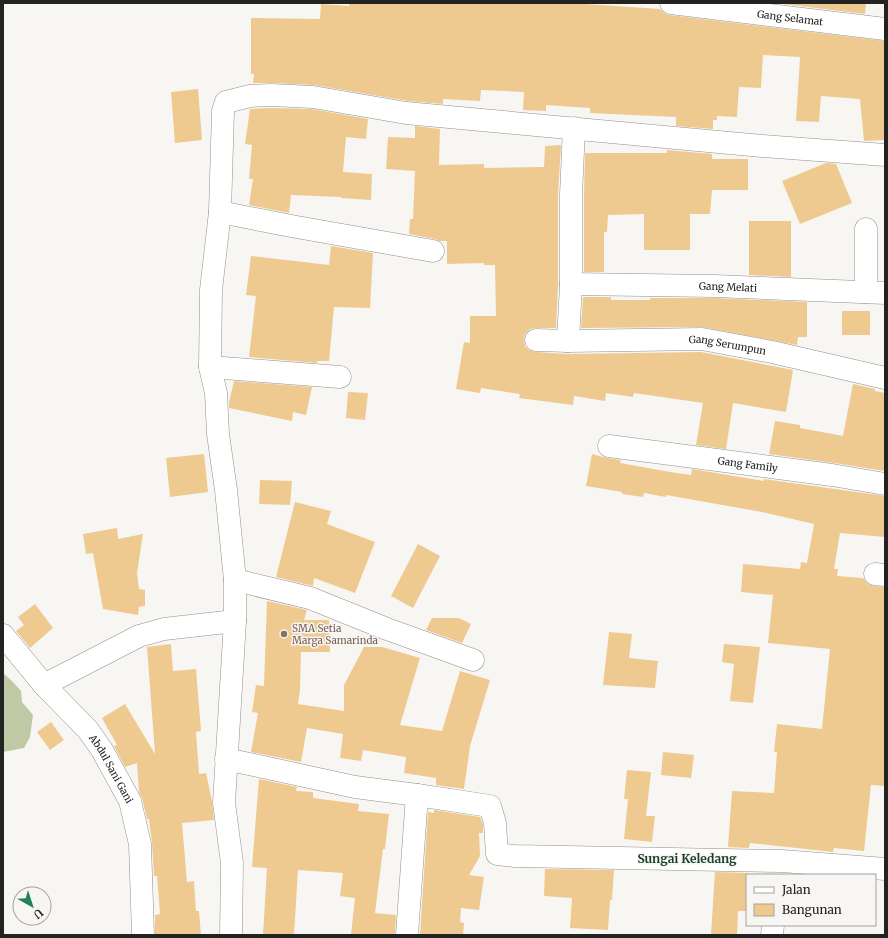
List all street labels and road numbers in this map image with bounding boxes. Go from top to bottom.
street label: Gang Selamat [756,8,824,28]
street label: Gang Melati [699,280,757,295]
street label: Gang Serumpun [689,333,768,358]
street label: Gang Family [717,454,779,475]
street label: Abdul Sani Gani [86,731,136,806]

